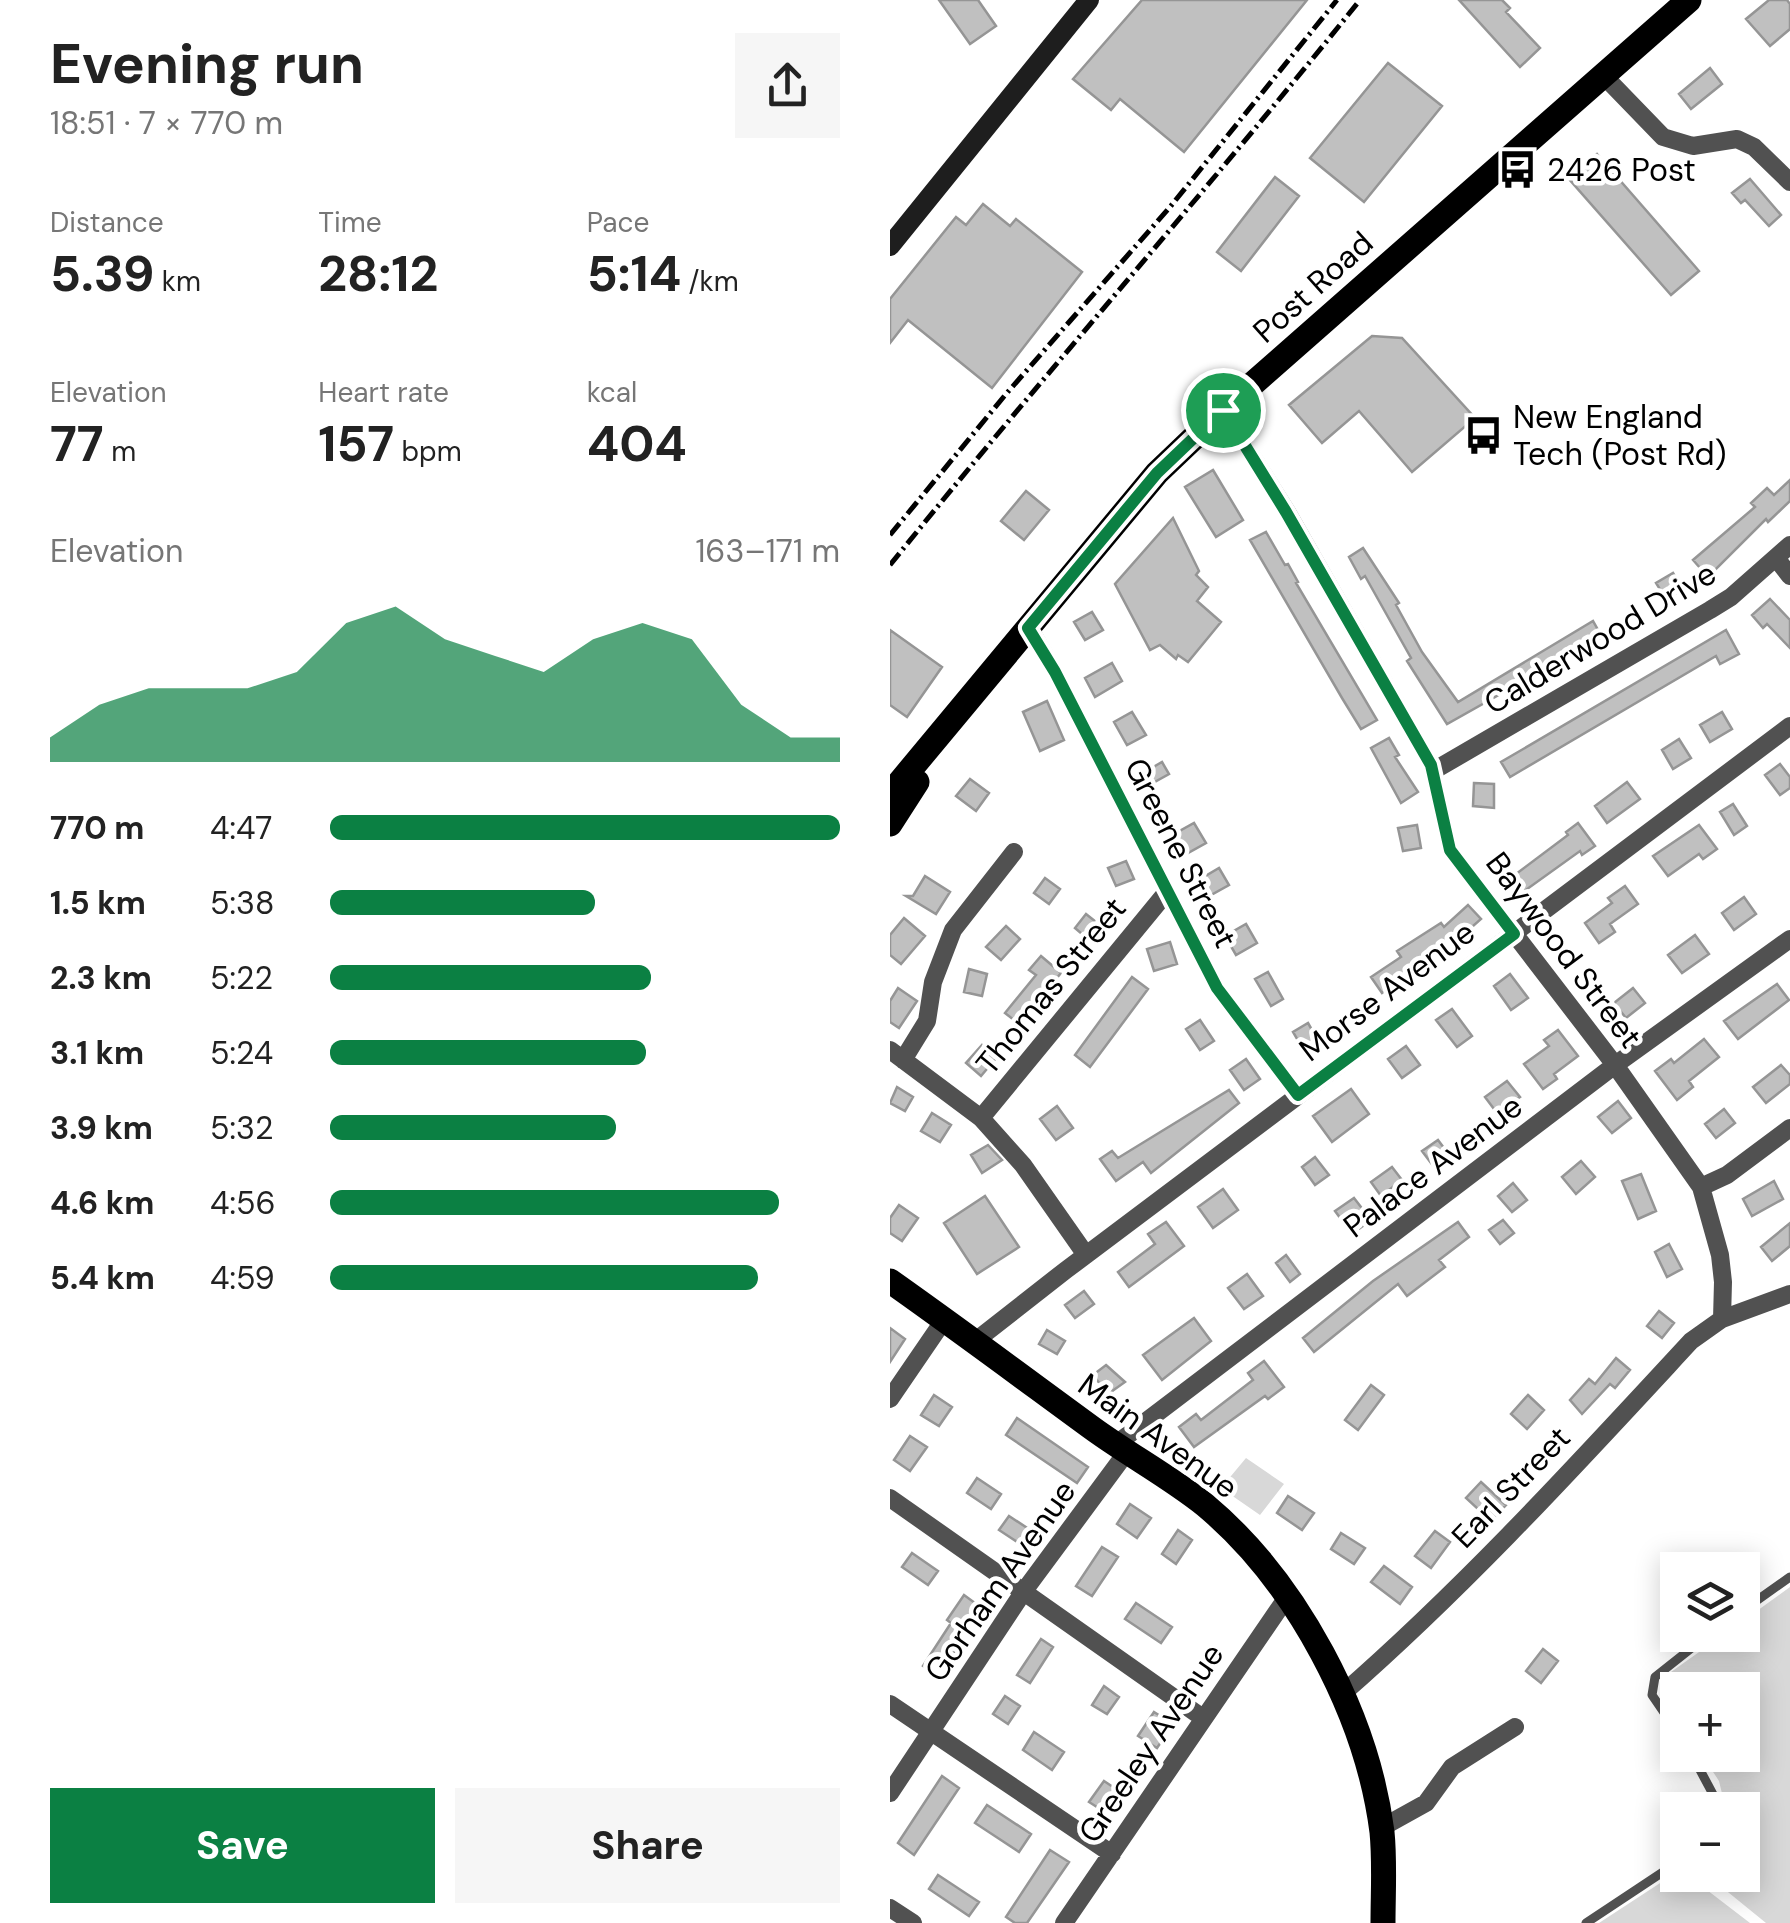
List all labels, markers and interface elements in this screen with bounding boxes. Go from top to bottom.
text: Evening run [50,28,364,100]
button: share [735,33,840,138]
text: 18:51 · 7 × 770 m [50,102,283,144]
bus stop icon: 2426 Post [1496,149,1538,191]
place label: 2426 Post [1547,149,1696,191]
text: Distance [50,204,164,241]
text: Time [318,204,382,241]
text: Pace [587,204,649,241]
street label: Post Road [1244,222,1382,352]
text: 5.39 [50,241,154,307]
text: 28:12 [318,241,438,307]
text: 5:14 [587,241,681,307]
text: km [154,263,201,300]
text: /km [681,263,739,300]
pin [1181,368,1266,453]
text: Elevation [50,374,167,411]
text: Heart rate [318,374,449,411]
text: kcal [587,374,637,411]
icon: arrive [1196,383,1251,438]
place label: New England Tech (Post Rd) [1513,396,1726,475]
text: 77 [50,411,104,477]
text: 157 [318,411,394,477]
text: 404 [587,411,687,477]
bus stop icon: New England Tech (Post Rd) [1462,414,1504,456]
text: m [104,433,136,470]
text: bpm [394,433,462,470]
text: Elevation [50,530,183,572]
text: 163–171 m [695,530,840,572]
street label: Calderwood Drive [1476,552,1724,724]
street label: Greene Street [1115,751,1247,955]
text: 770 m [50,807,144,849]
text: 4:47 [210,807,272,849]
street label: Baywood Street [1477,844,1651,1056]
text: 1.5 km [50,882,146,924]
text: 5:38 [210,882,274,924]
street label: Thomas Street [967,889,1135,1083]
street label: Morse Avenue [1291,911,1483,1071]
text: 2.3 km [50,957,152,999]
text: 5:22 [210,957,273,999]
text: 3.1 km [50,1032,144,1074]
text: 5:24 [210,1032,273,1074]
street label: Palace Avenue [1335,1085,1531,1247]
text: 3.9 km [50,1107,153,1149]
text: 5:32 [210,1107,273,1149]
text: 4.6 km [50,1182,154,1224]
text: 4:56 [210,1182,276,1224]
text: 5.4 km [50,1257,155,1299]
text: 4:59 [210,1257,275,1299]
street label: Main Avenue [1070,1364,1246,1508]
street label: Earl Street [1443,1417,1579,1557]
street label: Gorham Avenue [915,1472,1085,1690]
map controls [1660,1552,1760,1892]
button: layers [1660,1552,1760,1652]
street label: Greeley Avenue [1069,1635,1233,1851]
button: + [1660,1672,1760,1772]
button: Save [50,1788,435,1903]
button: Share [455,1788,840,1903]
button: − [1660,1792,1760,1892]

